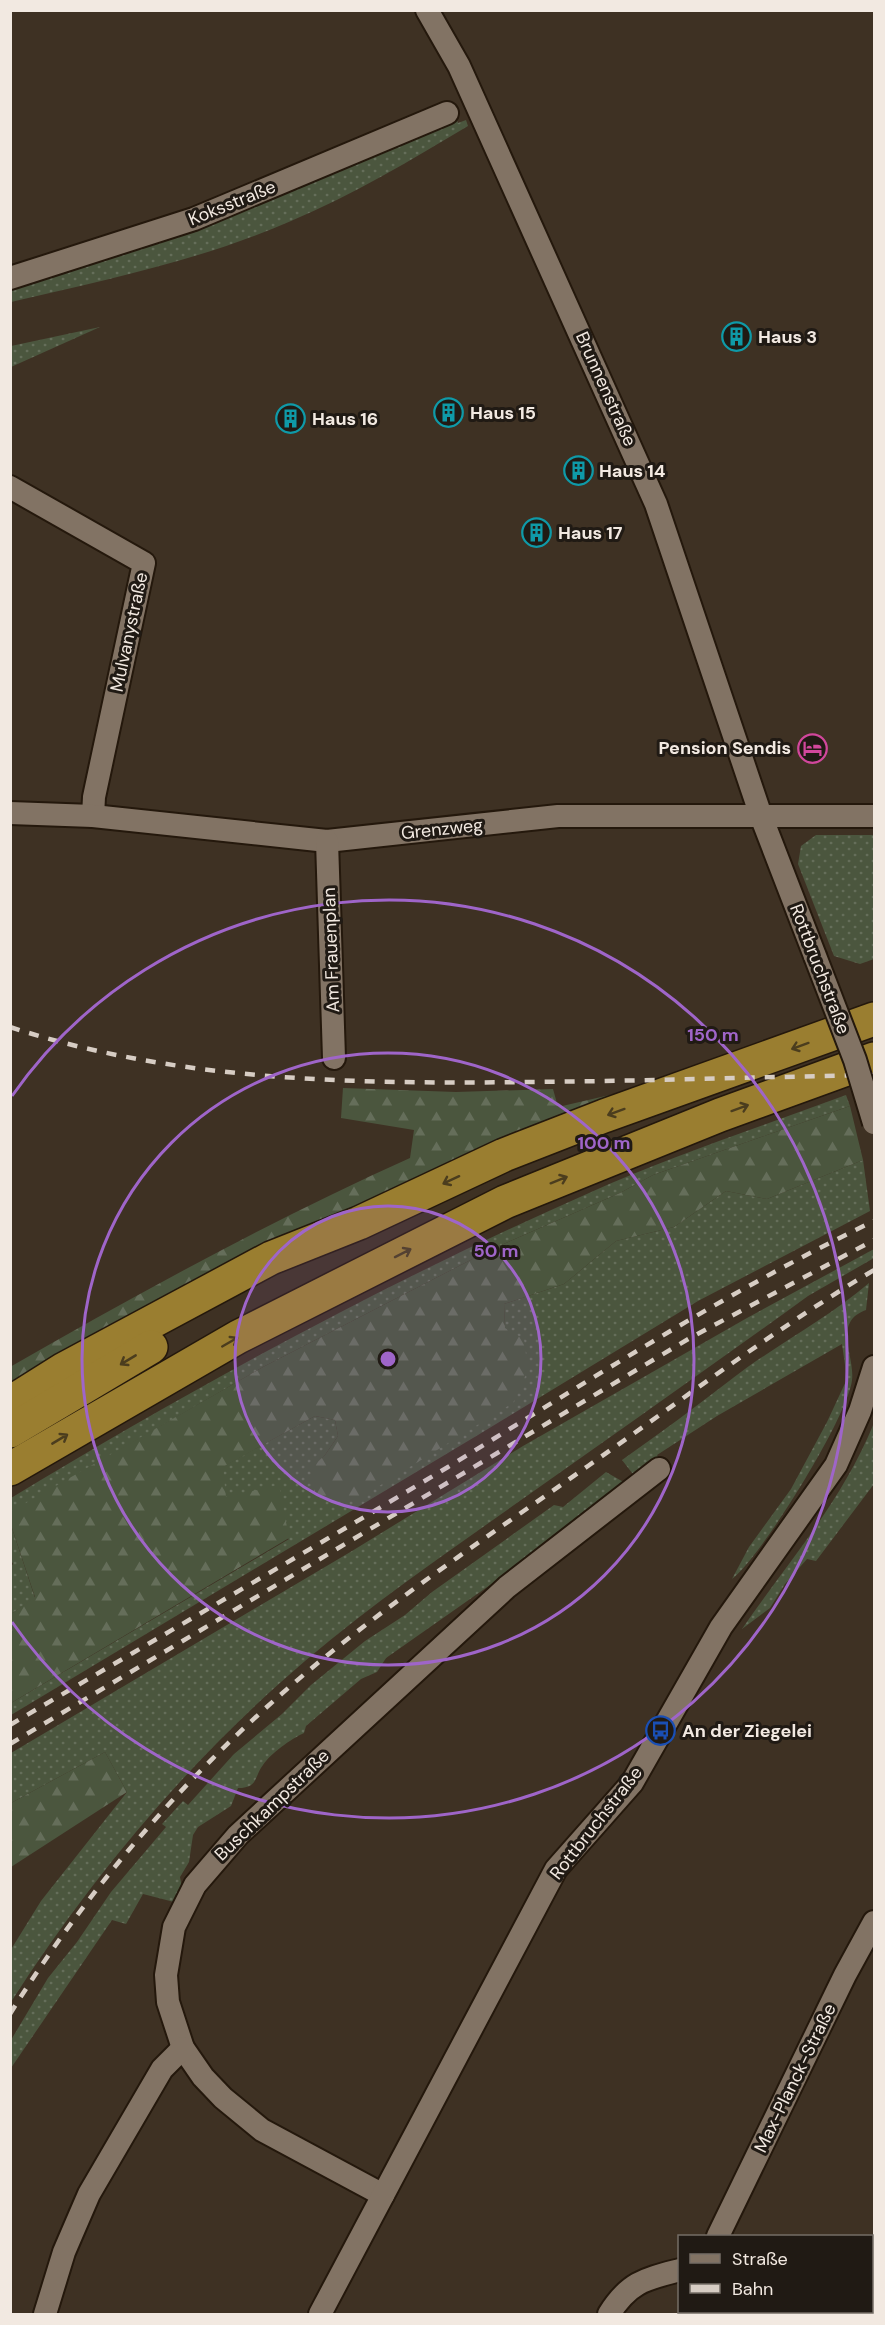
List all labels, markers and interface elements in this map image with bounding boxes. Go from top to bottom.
street label: Koksstraße [185,175,279,231]
building icon: Haus 3 [721,321,753,353]
place label: Haus 3 [758,325,817,349]
street label: Brunnenstraße [570,328,642,450]
building icon: Haus 15 [433,397,465,429]
place label: Haus 15 [470,401,536,425]
building icon: Haus 16 [275,403,307,435]
place label: Haus 16 [312,407,378,431]
building icon: Haus 14 [562,455,594,487]
place label: Haus 14 [599,459,666,483]
building icon: Haus 17 [521,517,553,549]
place label: Haus 17 [558,521,623,545]
street label: Mulvanystraße [105,570,153,694]
hotel icon: Pension Sendis [796,732,828,764]
place label: Pension Sendis [659,736,791,760]
street label: Grenzweg [400,813,484,845]
street label: Am Frauenplan [317,887,345,1013]
street label: Rottbruchstraße [784,901,856,1037]
text: 150 m [687,1023,739,1047]
one-way arrow [791,1041,810,1052]
one-way arrow [730,1102,749,1113]
one-way arrow [607,1107,626,1118]
text: 100 m [577,1131,631,1155]
one-way arrow [443,1174,461,1186]
one-way arrow [549,1174,568,1185]
text: 50 m [473,1239,519,1263]
one-way arrow [394,1247,412,1258]
one-way arrow [221,1335,238,1347]
centre of rings [378,1349,398,1369]
one-way arrow [120,1355,137,1367]
one-way arrow [52,1432,69,1445]
bus stop icon: An der Ziegelei [645,1715,677,1747]
place label: An der Ziegelei [682,1719,812,1743]
street label: Buschkampstraße [209,1744,335,1866]
street label: Rottbruchstraße [544,1761,648,1885]
street label: Max-Planck-Straße [748,1999,842,2157]
legend [678,2235,873,2313]
text: Straße [732,2247,788,2271]
text: Bahn [732,2277,773,2301]

